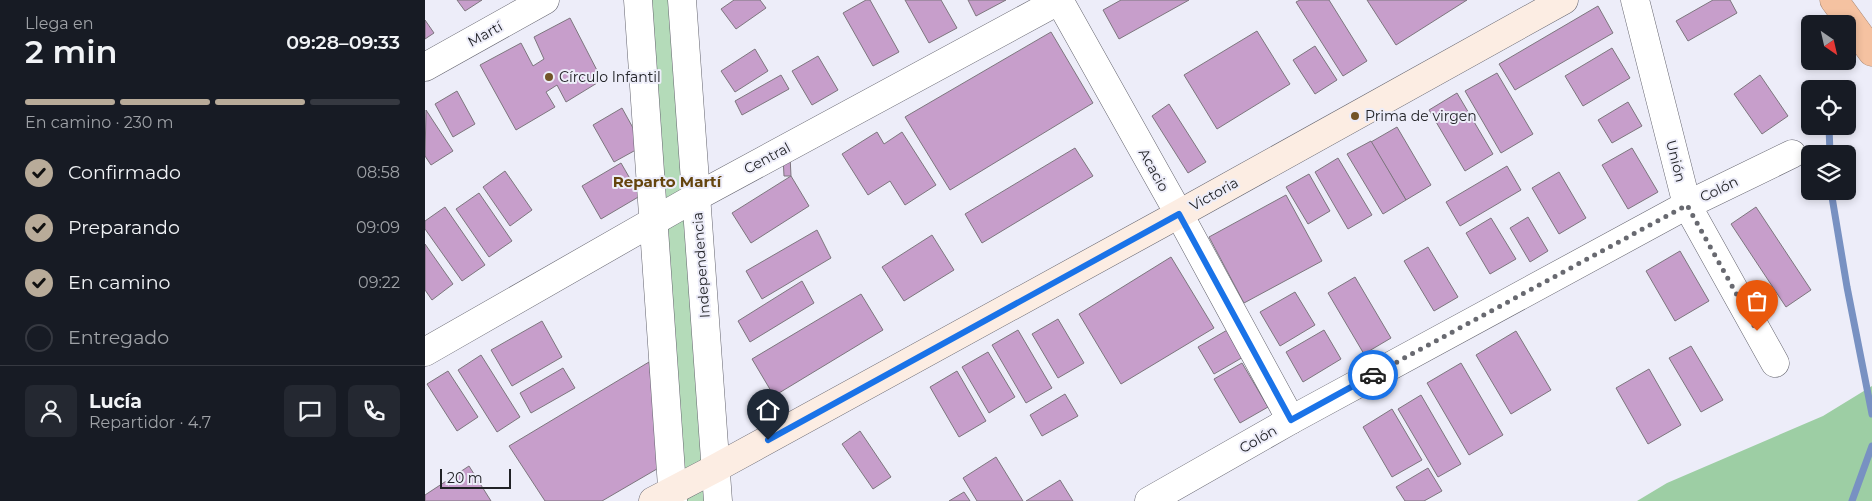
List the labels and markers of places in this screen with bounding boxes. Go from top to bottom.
place label: Círculo Infantil [559,68,661,86]
marker: Círculo Infantil [543,71,555,83]
place label: Prima de virgen [1365,107,1477,125]
marker: Prima de virgen [1349,110,1361,122]
pin [1736,280,1778,331]
pin [747,389,789,440]

